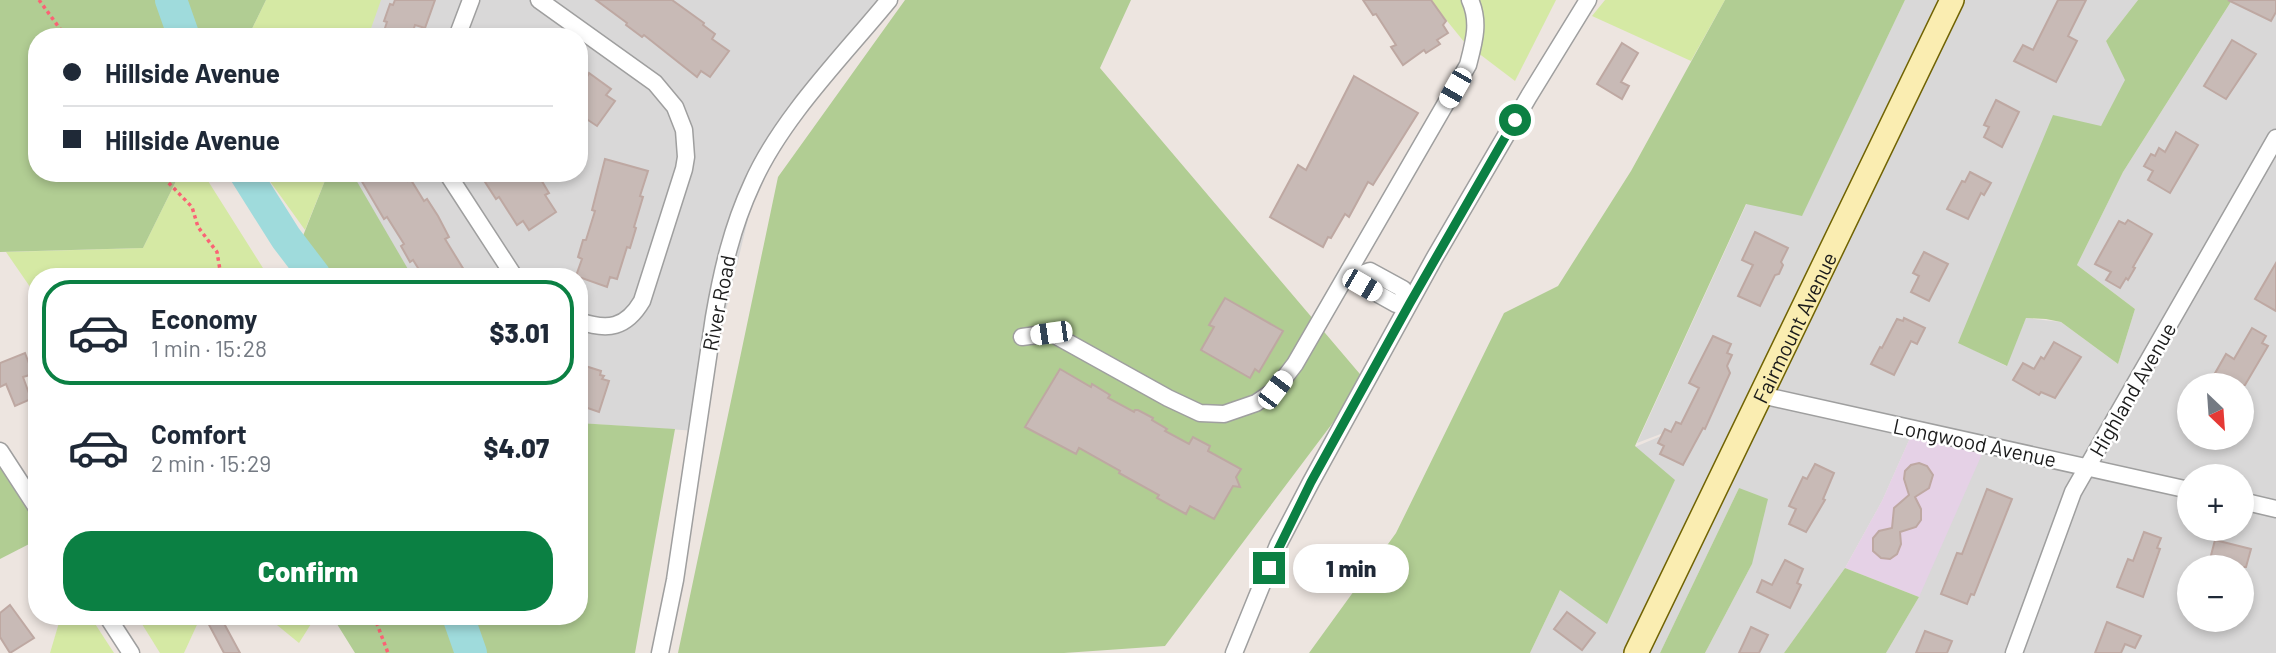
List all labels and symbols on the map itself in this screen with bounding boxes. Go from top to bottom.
car [1436,65,1475,111]
route start [1499,104,1531,136]
street label: Fairmount Avenue [1747,247,1841,407]
street label: River Road [696,253,740,353]
car [1339,265,1386,305]
street label: Highland Avenue [2083,317,2181,461]
car [1029,320,1074,346]
car [1254,367,1297,413]
north arrow [2177,373,2254,450]
street label: Longwood Avenue [1891,413,2059,471]
callout: 1 min [1294,544,1409,592]
route end [1253,552,1285,584]

